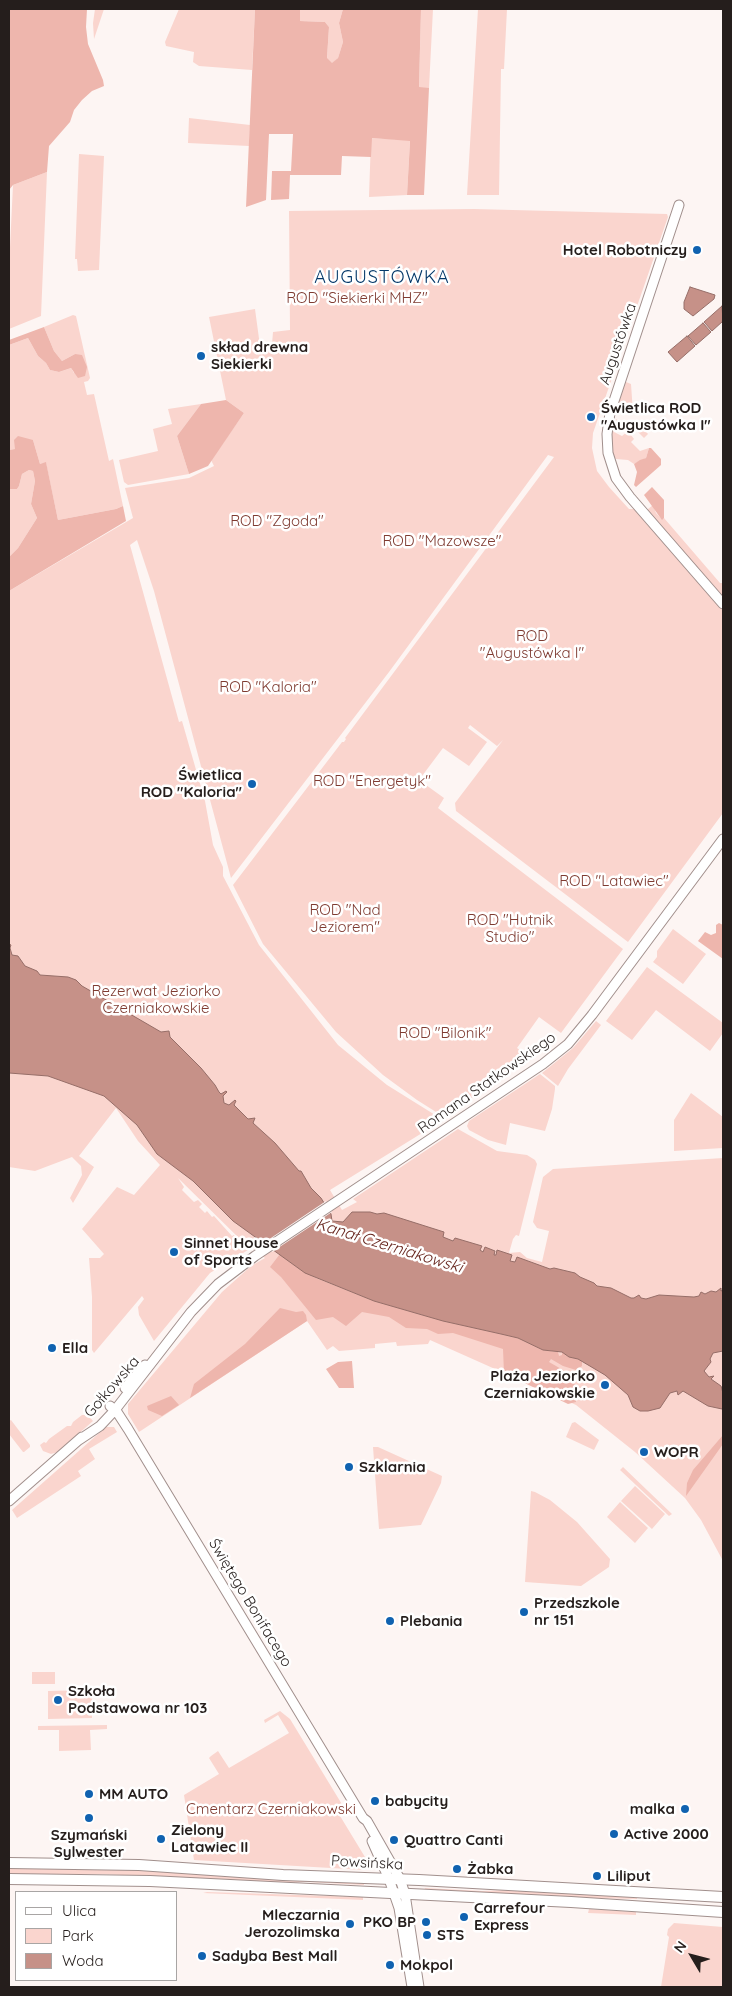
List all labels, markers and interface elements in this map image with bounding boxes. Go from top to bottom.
place label: Hotel Robotniczy [563,241,687,259]
marker: Hotel Robotniczy [691,244,703,256]
district label: AUGUSTÓWKA [313,267,451,289]
park label: ROD "Siekierki MHZ" [286,289,428,307]
street label: Augustówka [596,301,640,387]
place label: skład drewna Siekierki [211,338,308,373]
marker: skład drewna Siekierki [195,350,207,362]
place label: Świetlica ROD "Augustówka I" [601,399,711,434]
marker: Świetlica ROD "Augustówka I" [585,411,597,423]
park label: ROD "Zgoda" [230,512,324,530]
park label: ROD "Mazowsze" [382,532,502,550]
park label: ROD "Augustówka I" [480,627,584,662]
park label: ROD "Kaloria" [219,678,317,696]
place label: Świetlica ROD "Kaloria" [141,766,242,801]
park label: ROD "Energetyk" [313,772,431,790]
marker: Świetlica ROD "Kaloria" [246,778,258,790]
park label: ROD "Latawiec" [559,872,669,890]
park label: ROD "Nad Jeziorem" [309,901,381,936]
park label: ROD "Hutnik Studio" [467,911,553,946]
park label: Rezerwat Jeziorko Czerniakowskie [91,982,221,1017]
park label: ROD "Bilonik" [399,1024,491,1042]
street label: Romana Statkowskiego [415,1029,559,1137]
water label: Kanał Czerniakowski [313,1215,465,1277]
place label: Sinnet House of Sports [184,1234,279,1269]
marker: Sinnet House of Sports [168,1246,180,1258]
place label: Ella [62,1339,88,1357]
marker: Ella [46,1342,58,1354]
street label: Gołkowska [81,1353,143,1421]
place label: Plaża Jeziorko Czerniakowskie [484,1367,595,1402]
marker: Plaża Jeziorko Czerniakowskie [599,1379,611,1391]
place label: WOPR [654,1443,699,1461]
marker: WOPR [638,1446,650,1458]
place label: Szklarnia [359,1458,426,1476]
marker: Szklarnia [343,1461,355,1473]
street label: Świętego Bonifacego [205,1536,295,1670]
place label: Przedszkole nr 151 [534,1594,620,1629]
marker: Przedszkole nr 151 [518,1606,530,1618]
place label: Plebania [400,1612,463,1630]
marker: Plebania [384,1615,396,1627]
place label: Szkoła Podstawowa nr 103 [68,1682,207,1717]
marker: Szkoła Podstawowa nr 103 [52,1694,64,1706]
place label: MM AUTO [99,1785,168,1803]
marker: MM AUTO [83,1788,95,1800]
place label: babycity [385,1792,448,1810]
marker: babycity [369,1795,381,1807]
park label: Cmentarz Czerniakowski [186,1800,356,1818]
place label: malka [630,1800,675,1818]
marker: malka [679,1803,691,1815]
marker: Szymański Sylwester [83,1812,95,1824]
place label: Zielony Latawiec II [171,1821,248,1856]
place label: Active 2000 [624,1825,709,1843]
place label: Szymański Sylwester [51,1826,127,1861]
marker: Active 2000 [608,1828,620,1840]
place label: Quattro Canti [404,1831,503,1849]
marker: Zielony Latawiec II [155,1833,167,1845]
marker: Quattro Canti [388,1834,400,1846]
street label: Powsińska [331,1852,403,1874]
place label: Żabka [467,1860,513,1878]
marker: Żabka [451,1863,463,1875]
place label: Liliput [607,1867,651,1885]
marker: Liliput [591,1870,603,1882]
legend [15,1891,178,1981]
place label: Carrefour Express [474,1899,545,1934]
text: Ulica [62,1901,96,1920]
place label: Mleczarnia Jerozolimska [244,1906,340,1941]
marker: Carrefour Express [458,1911,470,1923]
place label: PKO BP [363,1913,416,1931]
marker: PKO BP [420,1916,432,1928]
marker: Mleczarnia Jerozolimska [344,1918,356,1930]
text: Park [62,1926,94,1945]
place label: STS [437,1926,464,1944]
marker: STS [421,1929,433,1941]
north arrow [667,1931,717,1981]
text: N [670,1937,690,1957]
place label: Sadyba Best Mall [212,1947,338,1965]
marker: Sadyba Best Mall [196,1950,208,1962]
text: Woda [62,1951,104,1970]
place label: Mokpol [400,1956,453,1974]
marker: Mokpol [384,1959,396,1971]

